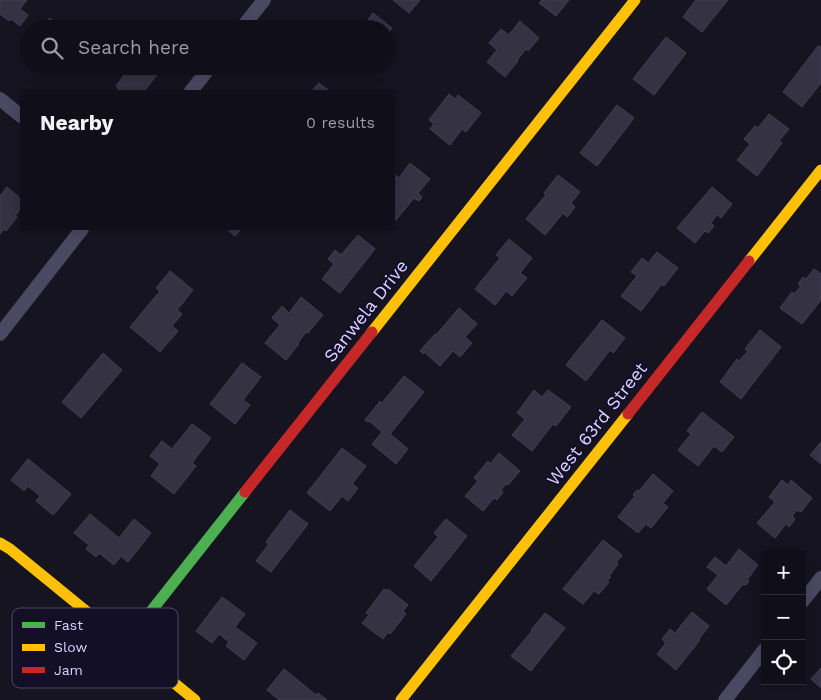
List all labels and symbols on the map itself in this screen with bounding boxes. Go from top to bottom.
street label: Sanwela Drive [319,255,412,366]
street label: West 63rd Street [542,358,651,489]
legend [12,608,178,688]
text: Fast [54,617,83,633]
text: Slow [54,639,87,655]
text: Jam [54,662,83,678]

